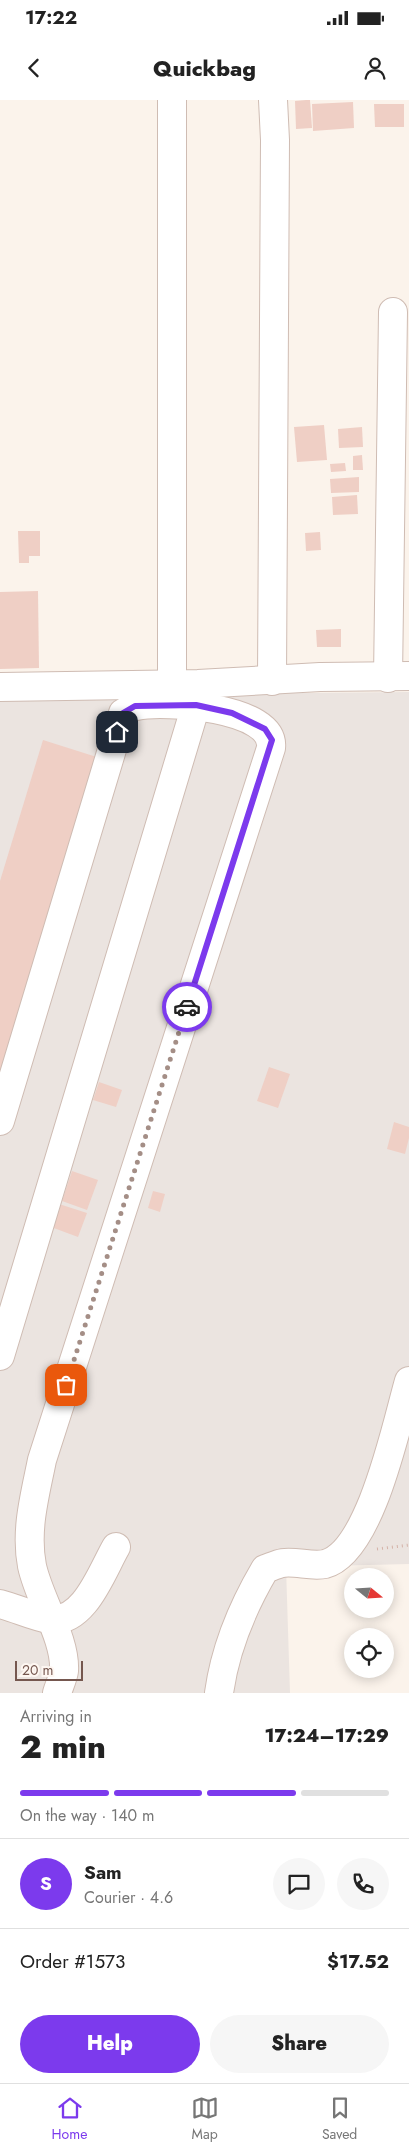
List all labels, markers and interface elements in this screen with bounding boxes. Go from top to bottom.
text: 17:22 [25,4,77,31]
text: Quickbag [153,52,256,84]
icon: back [20,54,48,82]
icon: person [361,54,389,82]
pin [96,711,138,753]
icon: home [103,718,131,746]
courier [162,982,212,1032]
icon: car [173,993,201,1021]
pin [45,1364,87,1406]
icon: bag [52,1371,80,1399]
north arrow [344,1568,394,1618]
map controls [344,1568,394,1678]
button: locate [344,1628,394,1678]
scale bar [15,1658,82,1681]
text: 20 m [22,1660,54,1680]
text: Arriving in [20,1705,92,1728]
text: 17:24–17:29 [264,1722,389,1749]
text: 2 min [20,1724,106,1770]
text: On the way · 140 m [20,1804,154,1827]
button: chat [273,1858,325,1910]
button: phone [337,1858,389,1910]
text: Sam [84,1859,122,1886]
text: S [40,1870,52,1897]
text: Courier · 4.6 [84,1886,173,1909]
text: Order #1573 [20,1948,125,1975]
text: $17.52 [327,1948,389,1975]
button: Help [20,2015,200,2073]
button: Share [210,2015,389,2073]
tab: Home [52,2094,87,2144]
tab: Map [191,2094,219,2144]
tab: Saved [322,2094,357,2144]

